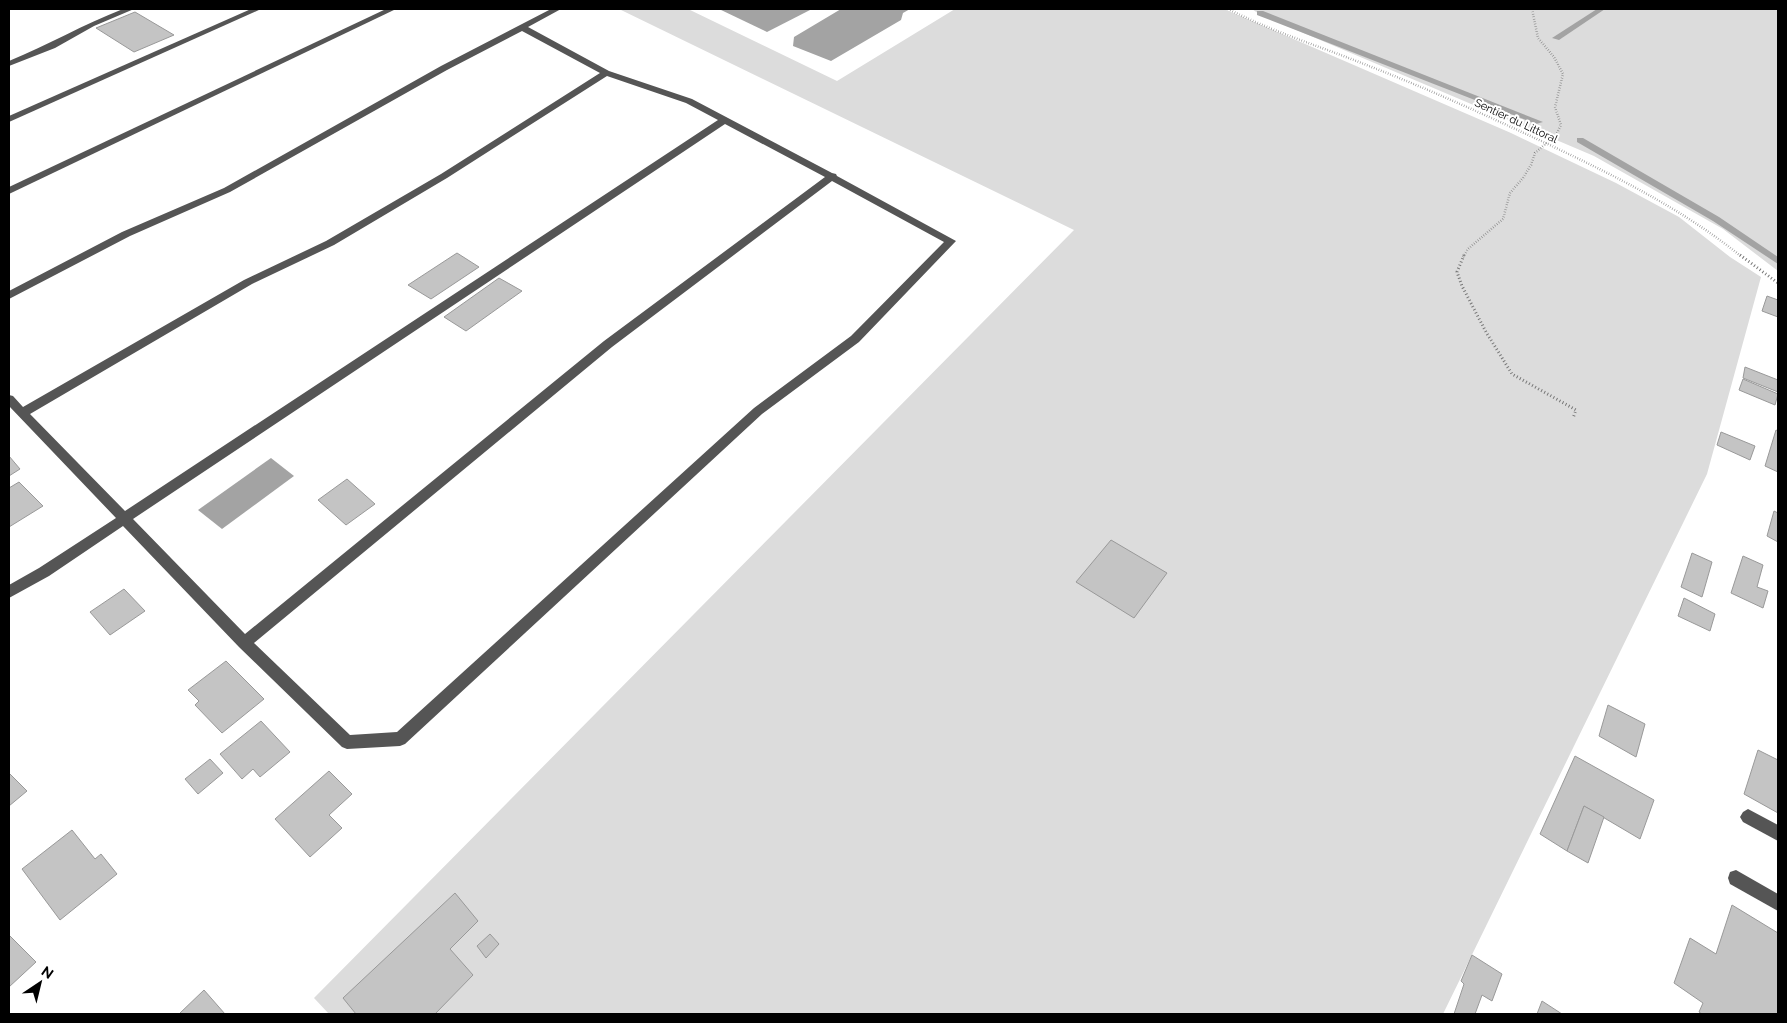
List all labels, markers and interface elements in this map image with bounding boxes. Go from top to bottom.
street label: Sentier du Littoral [1472,96,1560,146]
north arrow [15,958,65,1008]
text: N [38,963,56,982]

